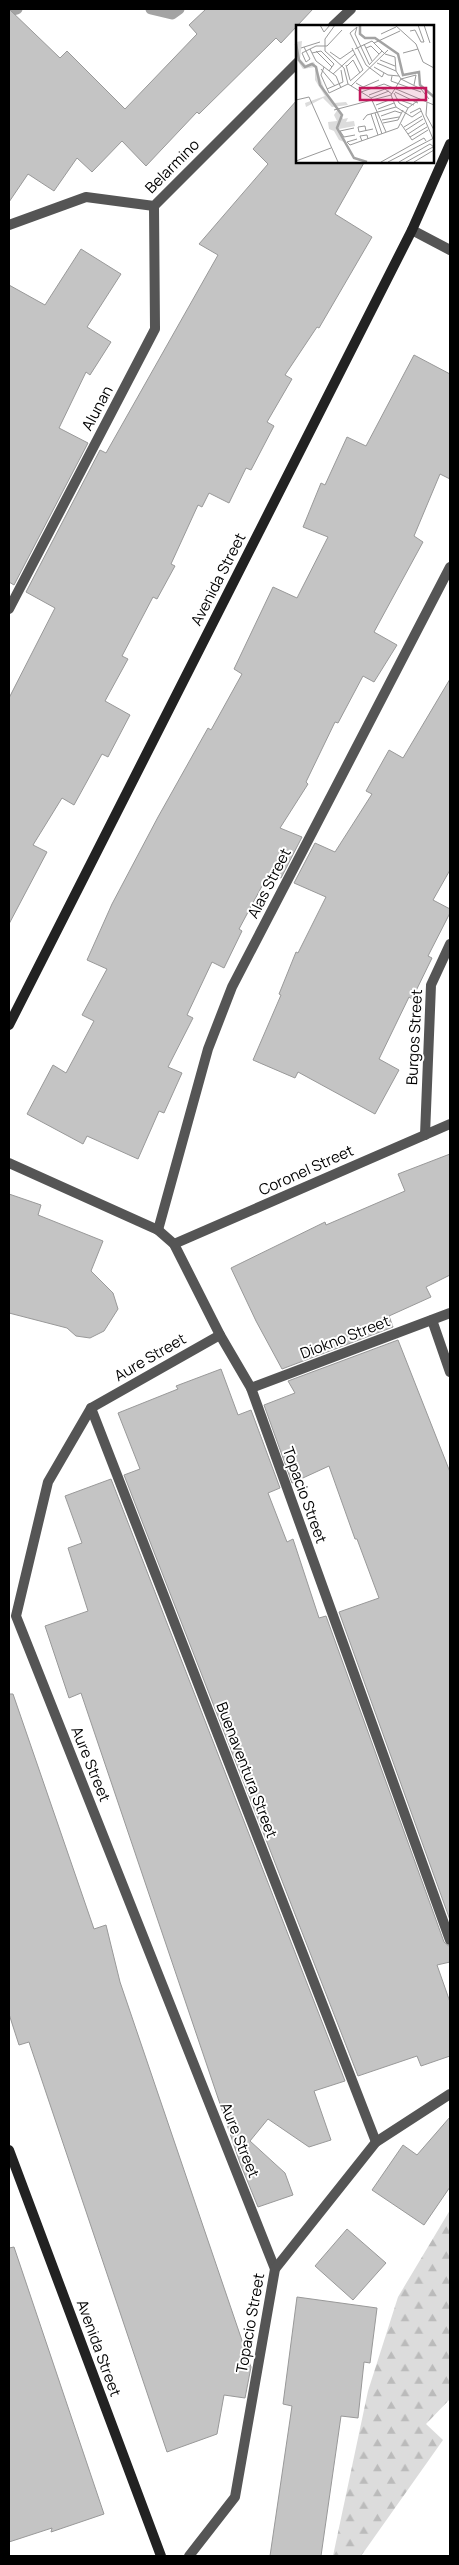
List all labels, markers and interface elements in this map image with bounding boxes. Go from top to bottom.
inset map [296,25,434,162]
street label: Belarmino [140,134,204,198]
street label: Alunan [76,382,118,434]
street label: Avenida Street [186,529,250,629]
street label: Alas Street [242,844,296,922]
street label: Burgos Street [401,989,427,1085]
street label: Coronel Street [255,1140,357,1200]
street label: Diokno Street [297,1310,393,1364]
street label: Aure Street [110,1328,190,1386]
street label: Topacio Street [278,1444,332,1546]
street label: Buenaventura Street [211,1699,283,1841]
street label: Aure Street [66,1723,116,1805]
street label: Aure Street [215,2099,265,2181]
street label: Topacio Street [231,2271,269,2375]
street label: Avenida Street [72,2297,126,2399]

